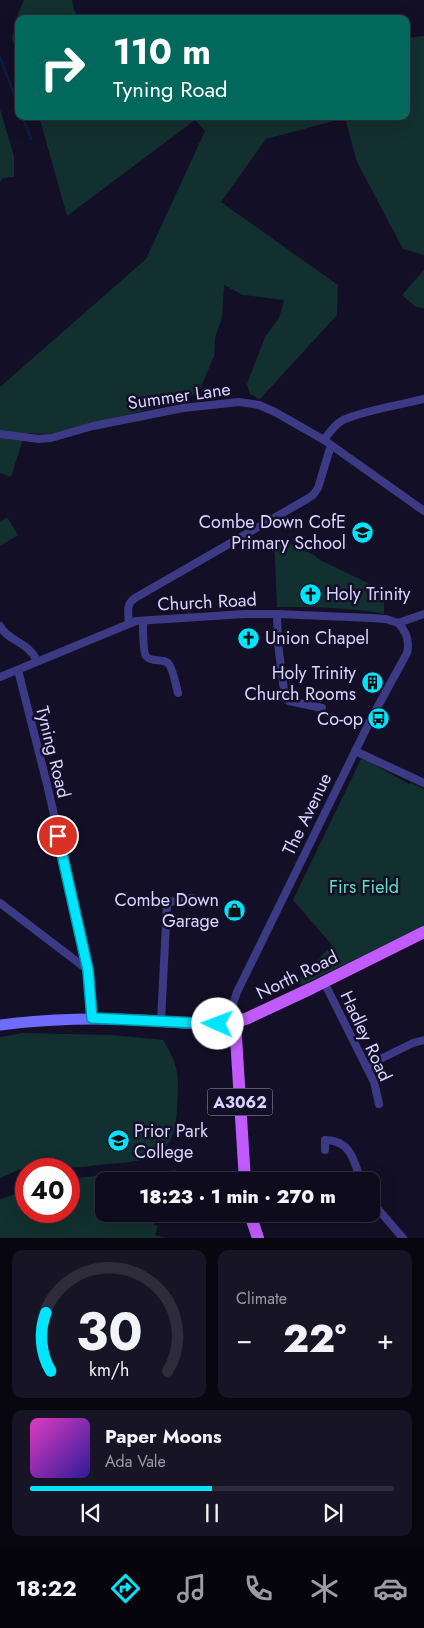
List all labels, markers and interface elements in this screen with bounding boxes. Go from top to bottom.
text: 110 m [113,27,211,77]
icon: right [30,35,95,100]
text: Tyning Road [113,73,228,105]
street label: Summer Lane [126,376,232,416]
place label: Combe Down CofE Primary School [199,509,346,556]
school or university icon: Combe Down CofE Primary School [350,520,374,544]
place label: Holy Trinity [326,581,410,607]
church icon: Holy Trinity [298,582,322,606]
street label: Church Road [157,586,257,618]
place label: Union Chapel [265,625,369,651]
church icon: Union Chapel [237,626,261,650]
place label: Holy Trinity Church Rooms [244,660,356,707]
building icon: Holy Trinity Church Rooms [360,671,384,695]
street label: Tyning Road [29,703,77,801]
place label: Co-op [317,706,363,732]
bus stop icon: Co-op [367,707,391,731]
street label: The Avenue [276,769,338,859]
pin [37,815,79,857]
icon: arrive [44,822,72,850]
park label: Firs Field [329,874,399,900]
place label: Combe Down Garage [114,887,219,934]
shop icon: Combe Down Garage [223,898,247,922]
street label: North Road [252,944,342,1006]
street label: Hadley Road [334,987,398,1085]
position arrow [191,997,243,1049]
road number: A3062 [208,1088,272,1116]
place label: Prior Park College [134,1118,208,1165]
school or university icon: Prior Park College [106,1129,130,1153]
speed limit sign: 40 [15,1158,80,1223]
text: 18:23 · 1 min · 270 m [139,1183,336,1210]
text: Climate [236,1287,287,1310]
text: 30 [76,1294,142,1370]
text: 22° [283,1311,346,1366]
text: − [236,1319,253,1360]
text: + [377,1319,394,1360]
text: km/h [89,1357,129,1383]
text: Paper Moons [105,1423,222,1450]
text: Ada Vale [105,1450,166,1473]
icon: previous [77,1499,105,1527]
icon: pause [198,1499,226,1527]
icon: next [319,1499,347,1527]
icon: directions [108,1571,143,1606]
icon: music [174,1571,209,1606]
icon: phone [241,1571,276,1606]
icon: climate [307,1571,342,1606]
icon: car [373,1571,408,1606]
text: 18:22 [16,1572,77,1604]

